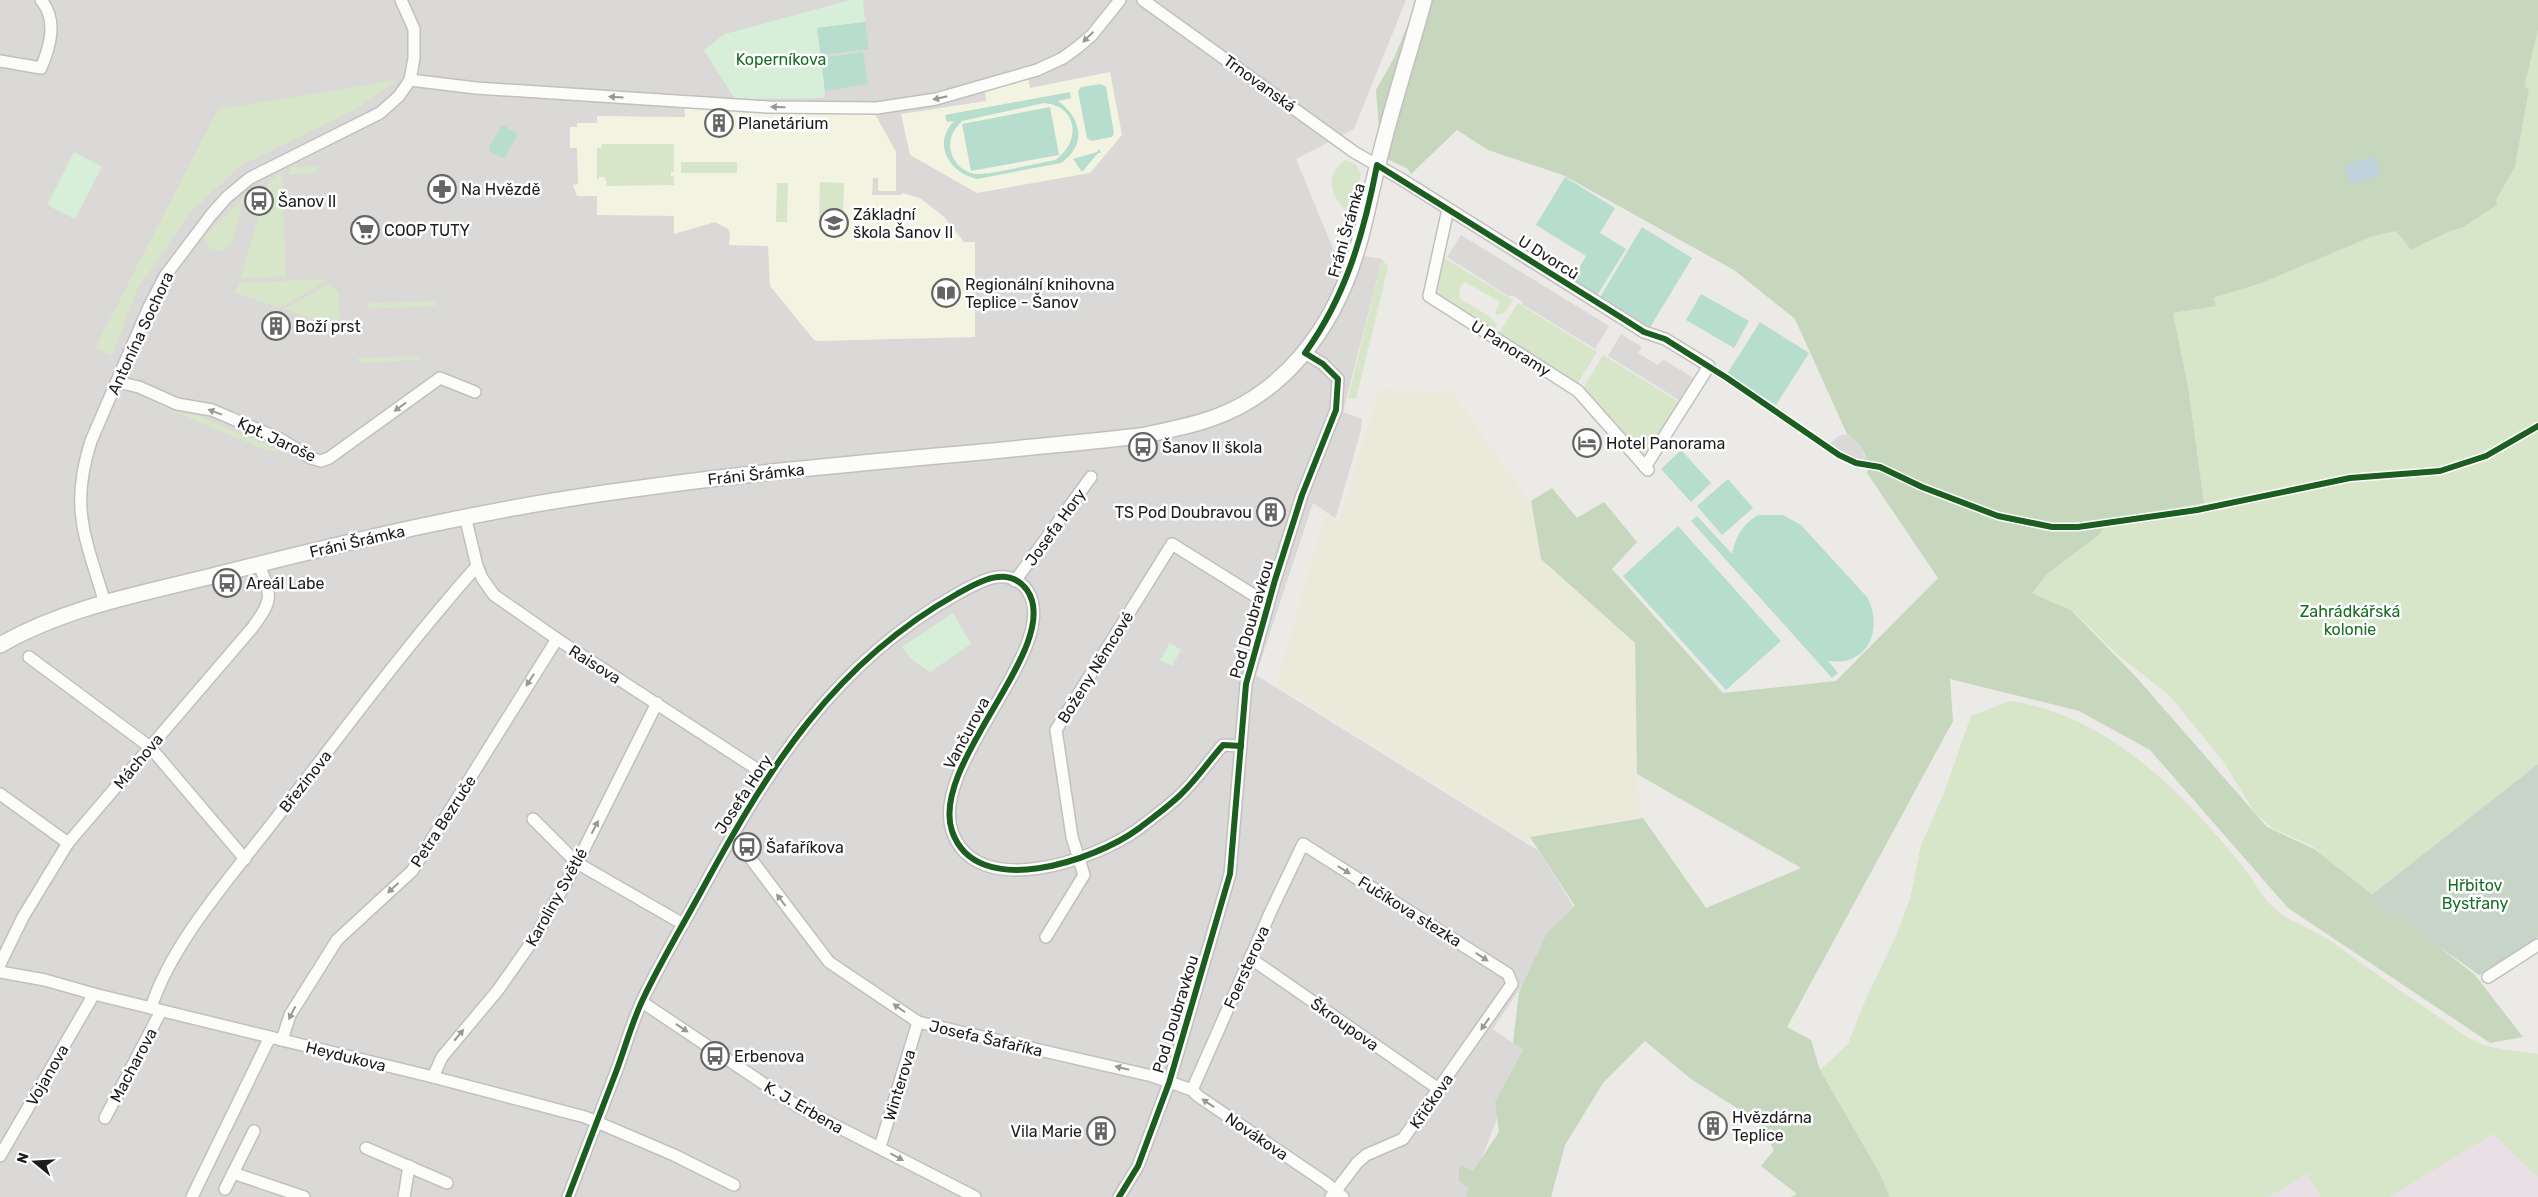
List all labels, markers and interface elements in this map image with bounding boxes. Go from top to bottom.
one-way arrow [1083,31,1095,43]
park label: Koperníkova [736,50,826,69]
street label: Trnovanská [1220,51,1300,116]
one-way arrow [608,93,624,101]
one-way arrow [932,94,948,102]
one-way arrow [770,103,786,111]
building icon: Planetárium [704,108,734,138]
place label: Planetárium [738,114,829,133]
pharmacy icon: Na Hvězdě [427,174,457,204]
place label: Na Hvězdě [461,180,540,199]
street label: Fráni Šrámka [1323,180,1369,280]
bus stop icon: Šanov II [244,186,274,216]
place label: Šanov II [278,191,336,211]
place label: Základní škola Šanov II [853,205,953,242]
school or university icon: Základní škola Šanov II [819,208,849,238]
supermarket icon: COOP TUTY [350,215,380,245]
place label: COOP TUTY [384,221,470,240]
street label: U Dvorců [1515,231,1583,284]
street label: Antonína Sochora [104,269,177,398]
place label: Regionální knihovna Teplice - Šanov [965,275,1115,312]
library icon: Regionální knihovna Teplice - Šanov [931,278,961,308]
building icon: Boží prst [261,311,291,341]
street label: U Panoramy [1467,316,1554,381]
place label: Boží prst [295,317,361,336]
one-way arrow [393,402,407,412]
one-way arrow [207,408,222,415]
street label: Kpt. Jaroše [235,413,319,466]
hotel icon: Hotel Panorama [1572,428,1602,458]
bus stop icon: Šanov II škola [1128,432,1158,462]
place label: Hotel Panorama [1606,434,1725,453]
place label: Šanov II škola [1162,437,1262,457]
street label: Fráni Šrámka [707,459,805,489]
street label: Josefa Hory [1021,485,1090,570]
building icon: TS Pod Doubravou [1256,497,1286,527]
place label: TS Pod Doubravou [1115,503,1252,522]
street label: Fráni Šrámka [307,520,407,562]
street label: Pod Doubravkou [1225,558,1277,681]
bus stop icon: Areál Labe [212,568,242,598]
place label: Areál Labe [246,574,325,593]
park label: Zahrádkářská kolonie [2300,602,2400,639]
street label: Boženy Němcové [1053,608,1137,727]
street label: Raisova [565,641,624,688]
one-way arrow [526,674,535,687]
street label: Vančurova [940,694,993,772]
street label: Máchova [110,730,167,793]
street label: Březinova [275,746,336,816]
street label: Josefa Hory [711,751,776,837]
street label: Petra Bezruče [407,772,480,871]
one-way arrow [591,820,599,834]
bus stop icon: Šafaříkova [732,832,762,862]
place label: Šafaříkova [766,837,844,857]
street label: Karoliny Světlé [522,845,591,950]
one-way arrow [1338,865,1351,875]
street label: Fučíkova stezka [1355,872,1465,951]
park label: Hřbitov Bystřany [2442,876,2509,913]
one-way arrow [387,882,399,894]
one-way arrow [775,894,786,907]
street label: Foersterova [1220,923,1273,1012]
one-way arrow [1475,952,1488,961]
street label: Pod Doubravkou [1149,953,1202,1075]
street label: Škroupova [1307,993,1383,1055]
one-way arrow [892,1003,906,1013]
one-way arrow [288,1006,296,1020]
street label: Josefa Šafaříka [927,1015,1045,1061]
one-way arrow [1480,1017,1490,1031]
one-way arrow [676,1024,689,1033]
street label: Macharova [106,1025,161,1106]
one-way arrow [453,1029,464,1042]
street label: Heydukova [304,1037,388,1076]
street label: Vojanova [22,1041,73,1109]
bus stop icon: Erbenova [700,1041,730,1071]
place label: Erbenova [734,1047,804,1066]
street label: Winterova [880,1047,919,1123]
one-way arrow [1115,1064,1130,1072]
street label: Křičkova [1406,1070,1457,1132]
street label: K. J. Erbena [761,1077,847,1138]
one-way arrow [1201,1098,1215,1108]
place label: Hvězdárna Teplice [1732,1108,1812,1145]
street label: Novákova [1222,1109,1292,1164]
building icon: Hvězdárna Teplice [1698,1111,1728,1141]
building icon: Vila Marie [1086,1116,1116,1146]
place label: Vila Marie [1011,1122,1082,1141]
north arrow [10,1137,60,1187]
text: N [13,1151,33,1166]
one-way arrow [890,1152,903,1161]

